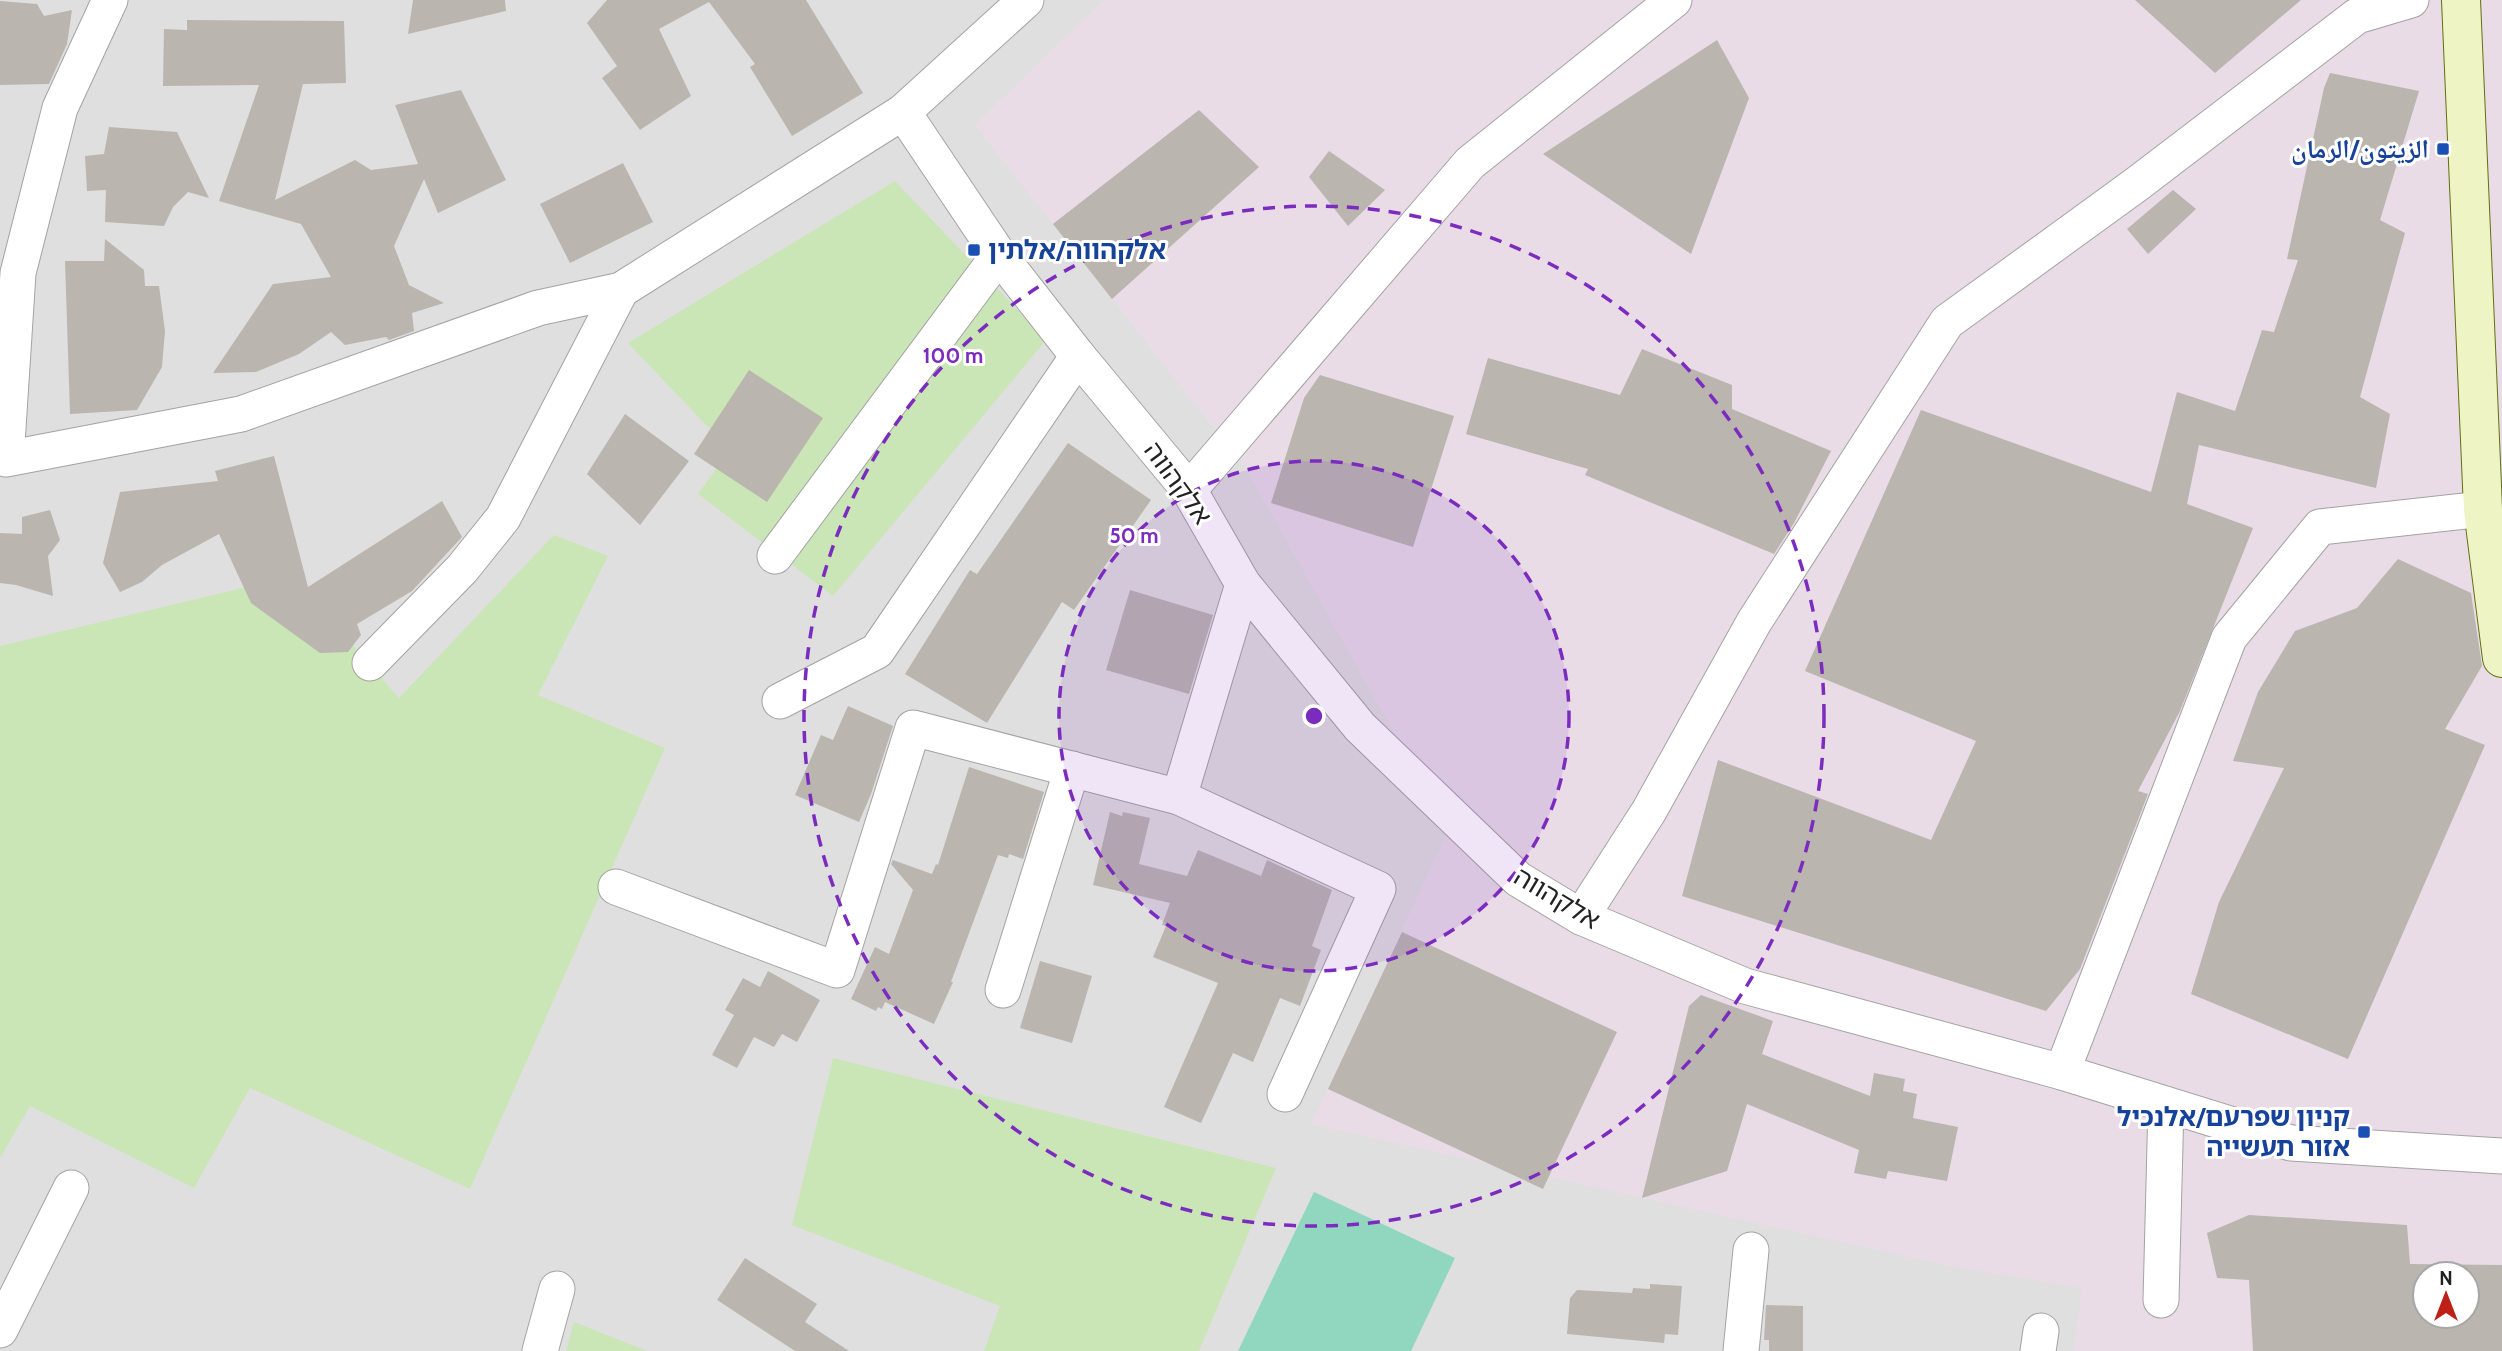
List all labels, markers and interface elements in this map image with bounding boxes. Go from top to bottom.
place label: الزيتون/الرمان [2291,133,2429,165]
marker: الزيتون/الرمان [2435,141,2451,157]
place label: אלקהווה/אלתין [988,234,1166,266]
marker: אלקהווה/אלתין [966,242,982,258]
text: 100 m [923,343,983,368]
street label: אלקהווה [1137,435,1219,531]
text: 50 m [1109,523,1159,548]
centre of rings [1302,704,1326,728]
street label: אלקהווה [1508,860,1606,936]
place label: קניון שפרעם/אלנכיל אזור תעשייה [2117,1101,2350,1163]
marker: קניון שפרעם/אלנכיל אזור תעשייה [2356,1124,2372,1140]
north arrow [2411,1260,2481,1330]
text: N [2439,1267,2453,1290]

